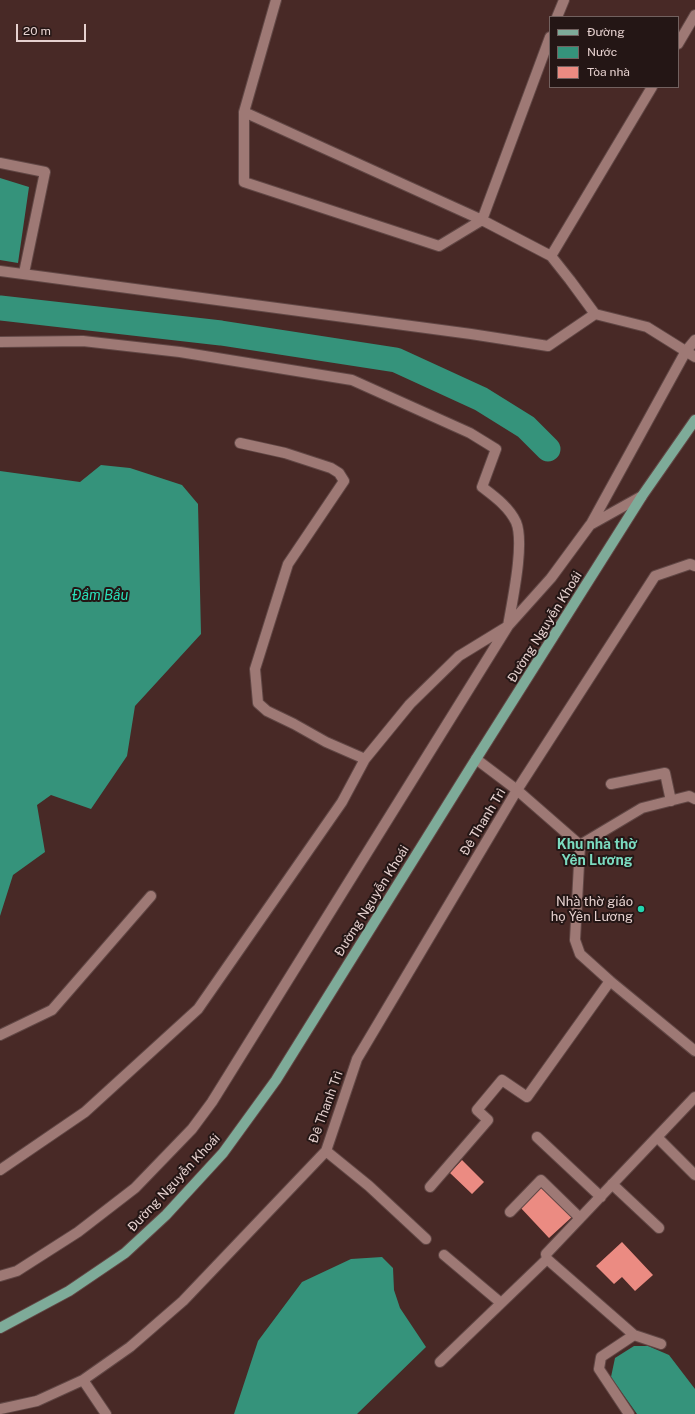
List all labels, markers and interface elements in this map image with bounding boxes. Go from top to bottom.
scale bar [18,16,88,42]
legend [549,16,679,88]
text: 20 m [23,24,51,38]
text: Đường [587,25,625,39]
text: Nước [587,45,617,59]
text: Tòa nhà [587,65,630,79]
street label: Đường Nguyễn Khoái [504,569,586,685]
water label: Đầm Bầu [72,588,128,604]
street label: Đê Thanh Trì [457,786,509,858]
district label: Khu nhà thờ Yên Lương [557,837,637,870]
street label: Đường Nguyễn Khoái [331,843,413,959]
place label: Nhà thờ giáo họ Yên Lương [551,894,633,925]
marker: Nhà thờ giáo họ Yên Lương [636,904,646,914]
street label: Đê Thanh Trì [306,1069,346,1145]
street label: Đường Nguyễn Khoái [125,1131,223,1235]

